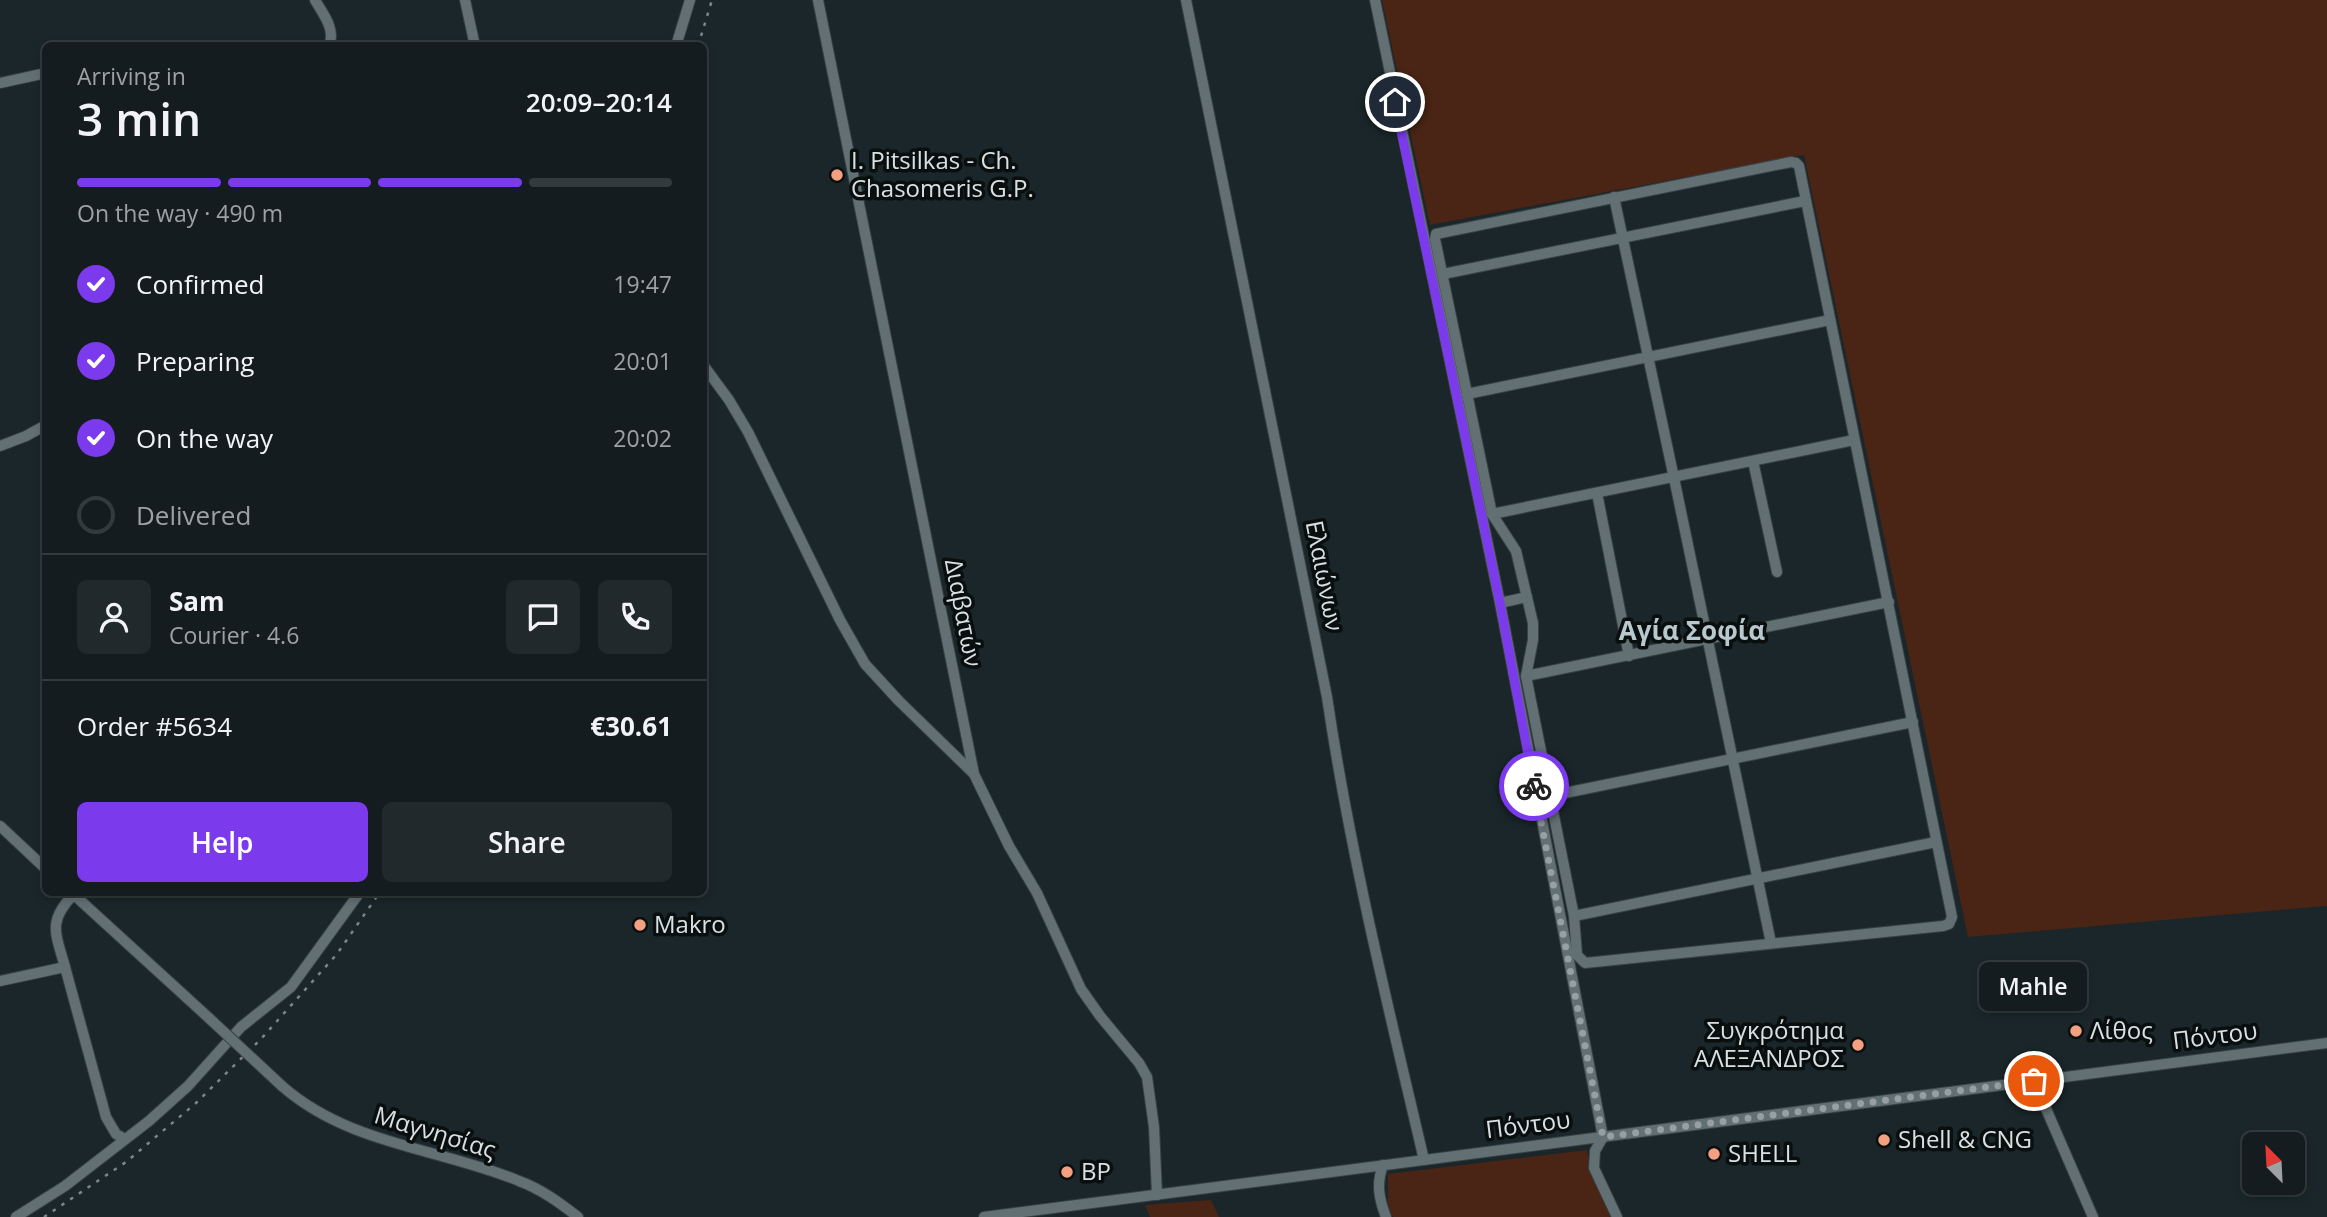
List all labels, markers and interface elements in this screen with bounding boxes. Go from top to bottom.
text: Arriving in [77,60,186,92]
pin [1365,72,1425,132]
icon: home [1376,83,1414,121]
text: 20:09–20:14 [526,84,672,120]
text: 3 min [77,87,201,149]
place label: I. Pitsilkas - Ch. Chasomeris G.P. [851,143,1034,204]
marker: I. Pitsilkas - Ch. Chasomeris G.P. [829,167,845,183]
text: On the way · 490 m [77,197,283,229]
icon: check [77,265,115,303]
text: Confirmed [136,266,264,302]
text: 19:47 [613,268,672,300]
icon: check [77,342,115,380]
text: Preparing [136,343,254,379]
text: 20:01 [613,345,672,377]
icon: check [77,419,115,457]
text: On the way [136,420,273,456]
text: 20:02 [613,422,672,454]
text: Delivered [136,497,251,533]
street label: Ελαιώνων [1299,518,1352,634]
street label: Διαβατών [938,556,991,670]
button: person [77,580,151,654]
button: chat [506,580,580,654]
button: phone [598,580,672,654]
text: Sam [169,583,225,619]
district label: Αγία Σοφία [1619,612,1765,648]
text: Courier · 4.6 [169,619,299,651]
text: Order #5634 [77,708,232,744]
text: €30.61 [590,708,672,744]
courier [1499,751,1569,821]
icon: bike [1515,767,1553,805]
button: Help [77,802,368,882]
button: Share [382,802,672,882]
place label: Makro [654,907,726,940]
marker: Makro [632,917,648,933]
callout: Mahle [1980,962,2088,1011]
text: Mahle [1999,970,2067,1002]
place label: Συγκρότημα ΑΛΕΞΑΝΔΡΟΣ [1694,1013,1844,1074]
place label: Λίθος [2090,1013,2153,1046]
street label: Πόντου [2170,1013,2259,1056]
marker: Λίθος [2068,1023,2084,1039]
marker: Συγκρότημα ΑΛΕΞΑΝΔΡΟΣ [1850,1037,1866,1053]
pin [2004,1051,2064,1111]
icon: bag [2015,1062,2053,1100]
street label: Μαγνησίας [371,1097,500,1166]
street label: Πόντου [1483,1102,1572,1145]
place label: Shell & CNG [1898,1122,2032,1155]
marker: Shell & CNG [1876,1132,1892,1148]
north arrow [2242,1132,2305,1195]
map controls [2242,1132,2305,1195]
place label: SHELL [1728,1136,1797,1169]
marker: SHELL [1706,1146,1722,1162]
place label: BP [1081,1154,1111,1187]
marker: BP [1059,1164,1075,1180]

